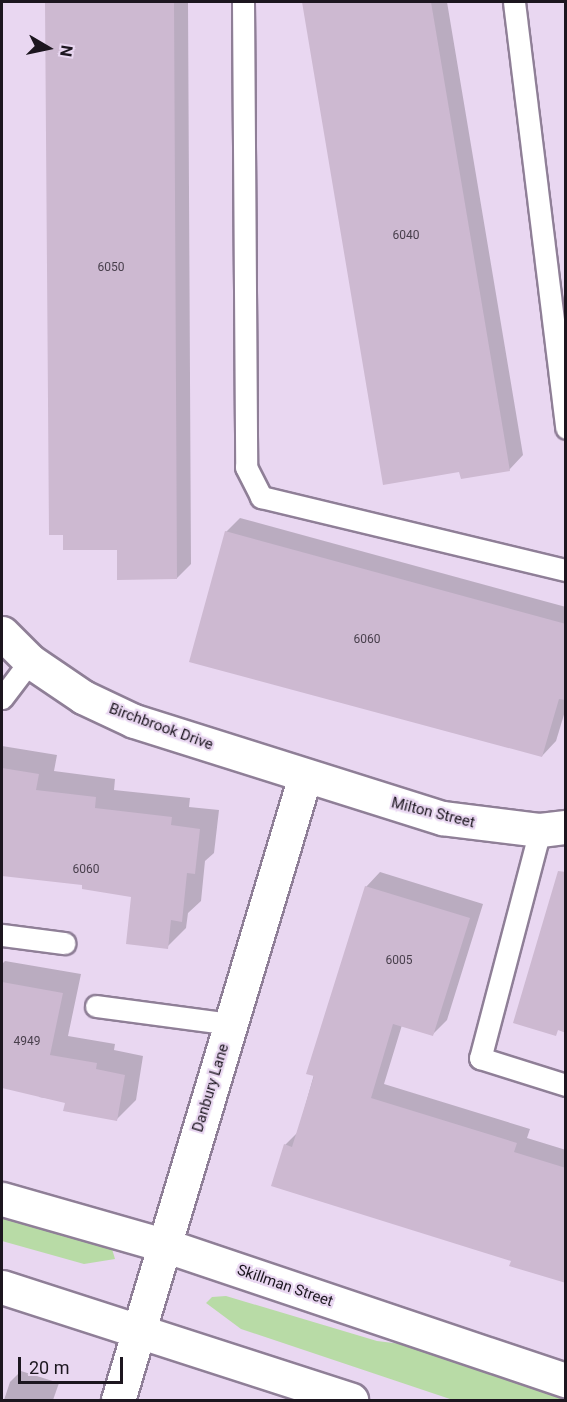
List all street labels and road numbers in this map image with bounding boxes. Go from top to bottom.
street label: Birchbrook Drive [106,700,216,754]
street label: Milton Street [389,794,477,832]
street label: Danbury Lane [189,1042,233,1134]
street label: Skillman Street [235,1261,335,1311]

